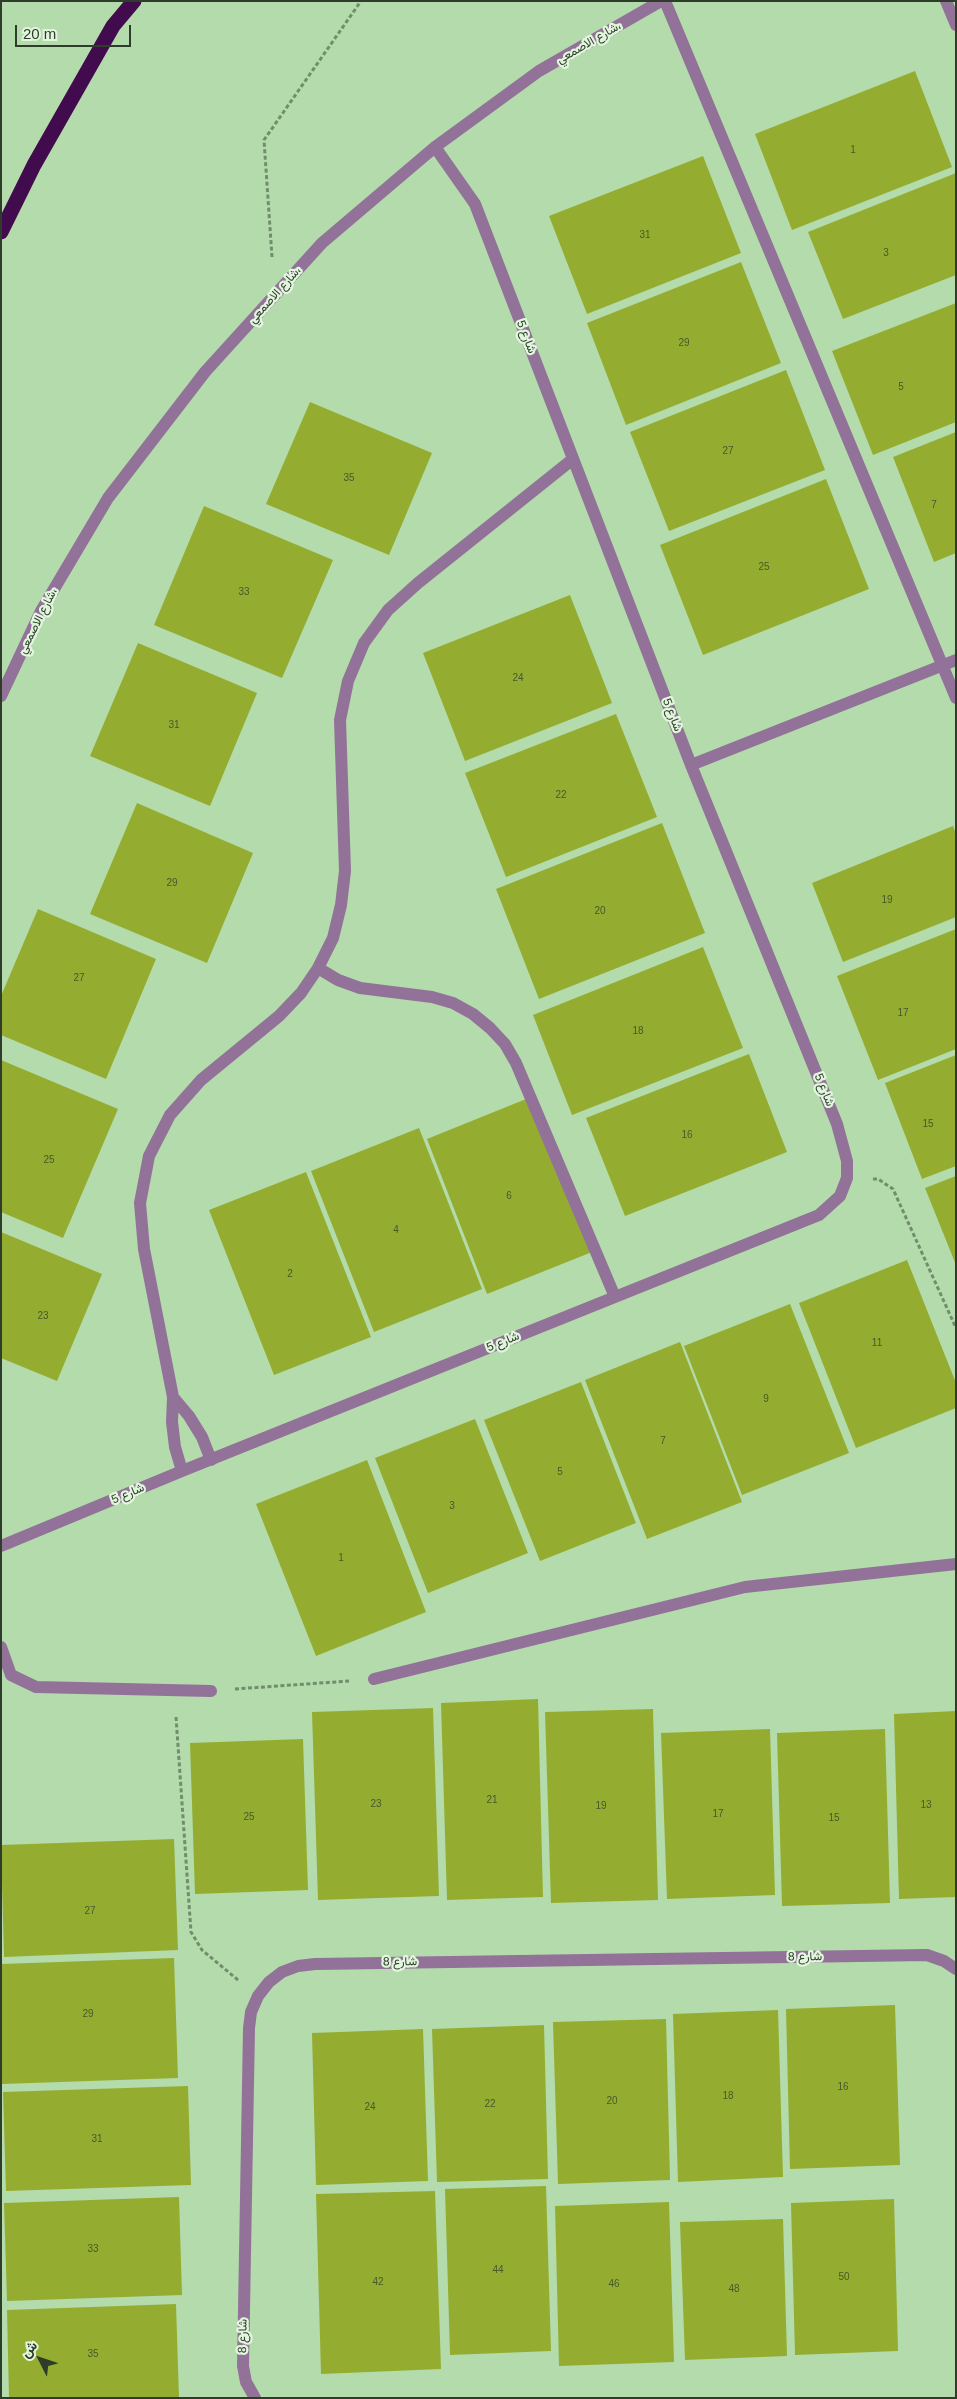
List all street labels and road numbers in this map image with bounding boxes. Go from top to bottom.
street label: شارع الاصمعي، [554,19,624,67]
street label: شارع الاصمعي، [246,263,304,327]
street label: شارع 5 [513,318,539,356]
street label: شارع الاصمعي، [15,586,61,656]
street label: شارع 5 [659,696,685,734]
street label: شارع 5 [811,1071,837,1109]
street label: شارع 5 [484,1329,522,1355]
street label: شارع 5 [109,1481,147,1507]
street label: شارع 8 [788,1950,822,1964]
street label: شارع 8 [383,1955,417,1969]
street label: شارع 8 [236,2319,250,2353]

